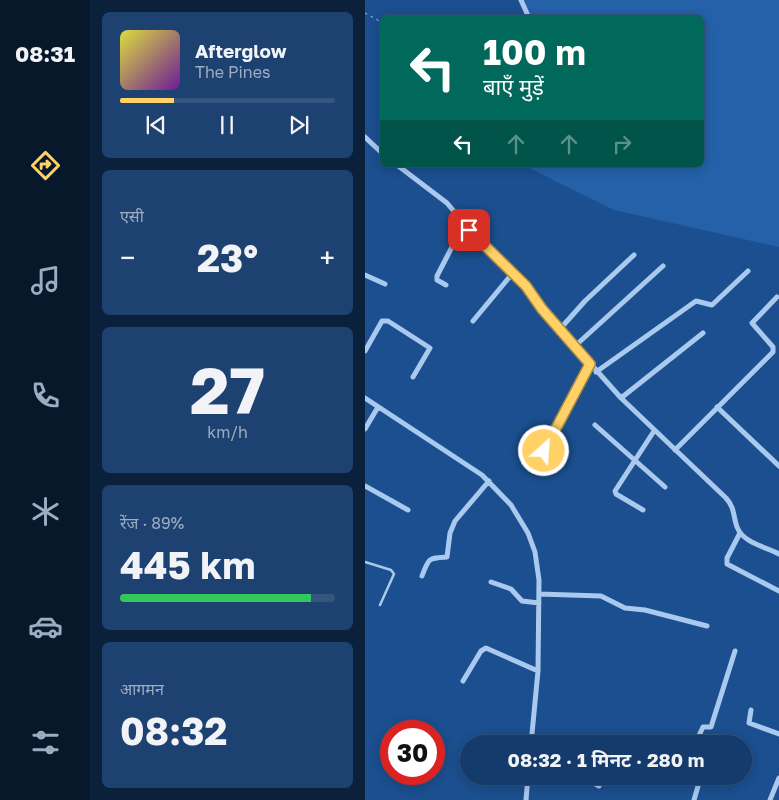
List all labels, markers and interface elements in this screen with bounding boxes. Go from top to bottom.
text: 100 m [483,31,586,73]
icon: left [400,35,465,100]
text: Afterglow [195,39,286,62]
text: 08:31 [15,40,75,67]
text: The Pines [195,62,270,82]
text: बाएँ मुड़ें [483,73,544,100]
icon: previous [142,111,170,139]
icon: pause [213,111,241,139]
icon: next [285,111,313,139]
icon: left [449,130,477,158]
icon: ahead [502,130,530,158]
icon: ahead [555,130,583,158]
icon: right [608,130,636,158]
icon: directions [28,148,63,183]
text: एसी [120,206,144,226]
pin [448,209,490,251]
icon: arrive [455,216,483,244]
text: 23° [197,235,258,280]
text: − [120,241,135,274]
text: + [320,241,335,274]
icon: music [28,263,63,298]
text: 27 [190,350,265,428]
icon: phone [28,378,63,413]
text: km/h [207,422,248,442]
position arrow [517,424,569,476]
icon: climate [28,494,63,529]
text: रेंज · 89% [120,513,184,533]
text: 445 km [120,542,255,587]
icon: car [28,609,63,644]
text: आगमन [120,679,164,699]
text: 08:32 [120,708,228,753]
speed limit sign: 30 [380,720,445,785]
icon: filters [28,725,63,760]
text: 08:32 · 1 मिनट · 280 m [508,748,704,771]

